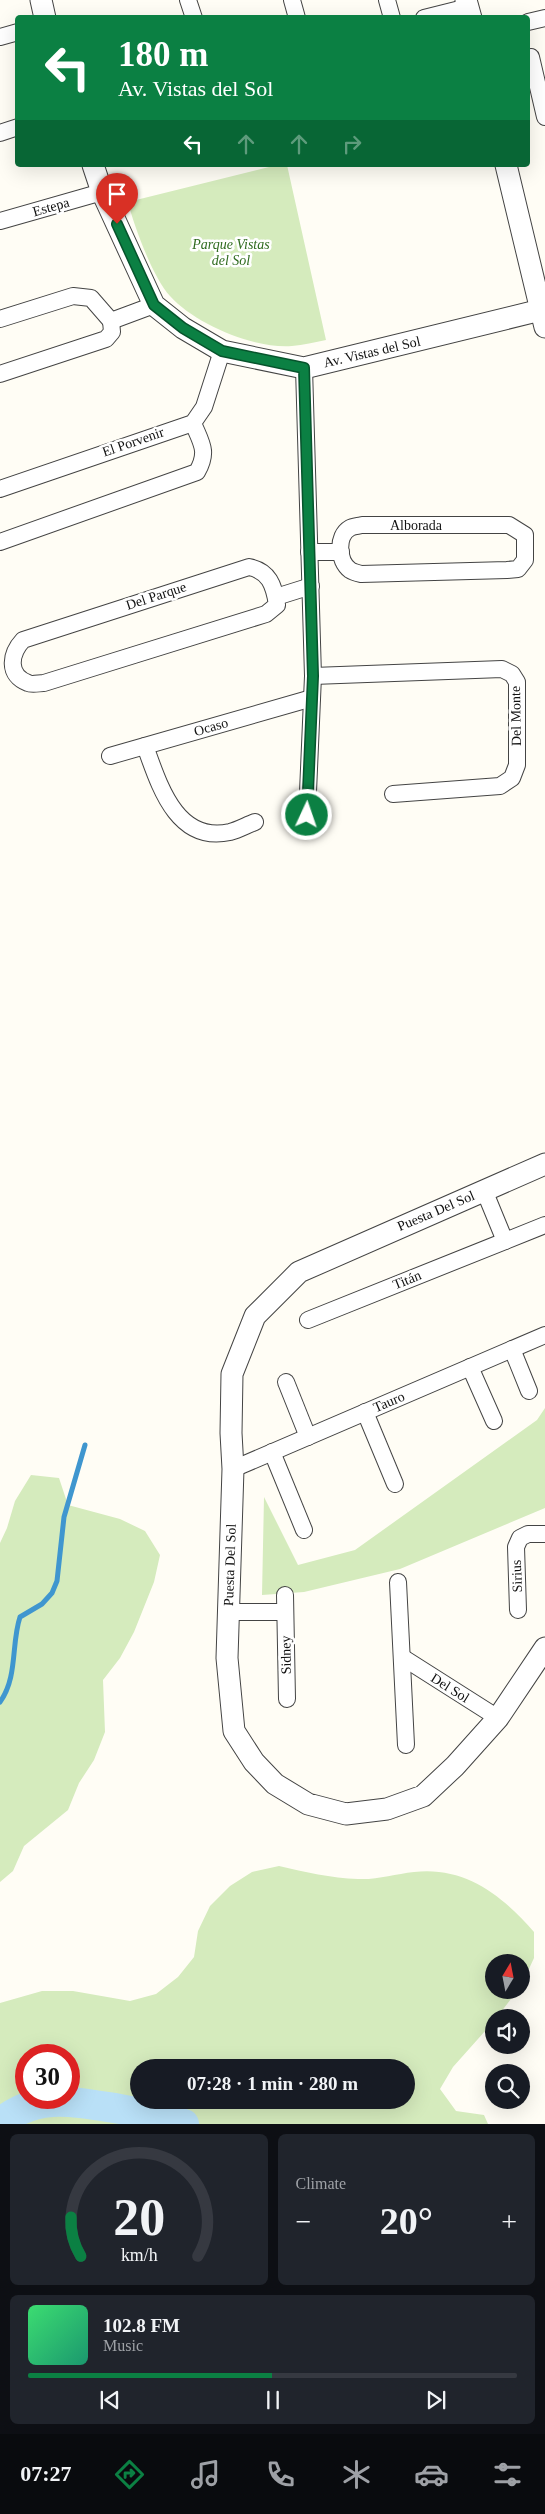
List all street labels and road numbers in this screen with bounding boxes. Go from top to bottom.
street label: Estepa [31,194,72,219]
street label: Av. Vistas del Sol [322,334,422,370]
street label: El Porvenir [100,424,166,460]
street label: Alborada [390,518,443,533]
street label: Del Parque [124,579,188,613]
street label: Del Monte [508,686,524,746]
street label: Ocaso [192,715,230,739]
street label: Puesta Del Sol [395,1188,477,1234]
street label: Titán [391,1268,423,1292]
street label: Tauro [371,1389,407,1415]
street label: Puesta Del Sol [221,1523,239,1606]
street label: Sirius [509,1559,525,1593]
street label: Sidney [278,1635,294,1675]
street label: Del Sol [428,1670,472,1706]

